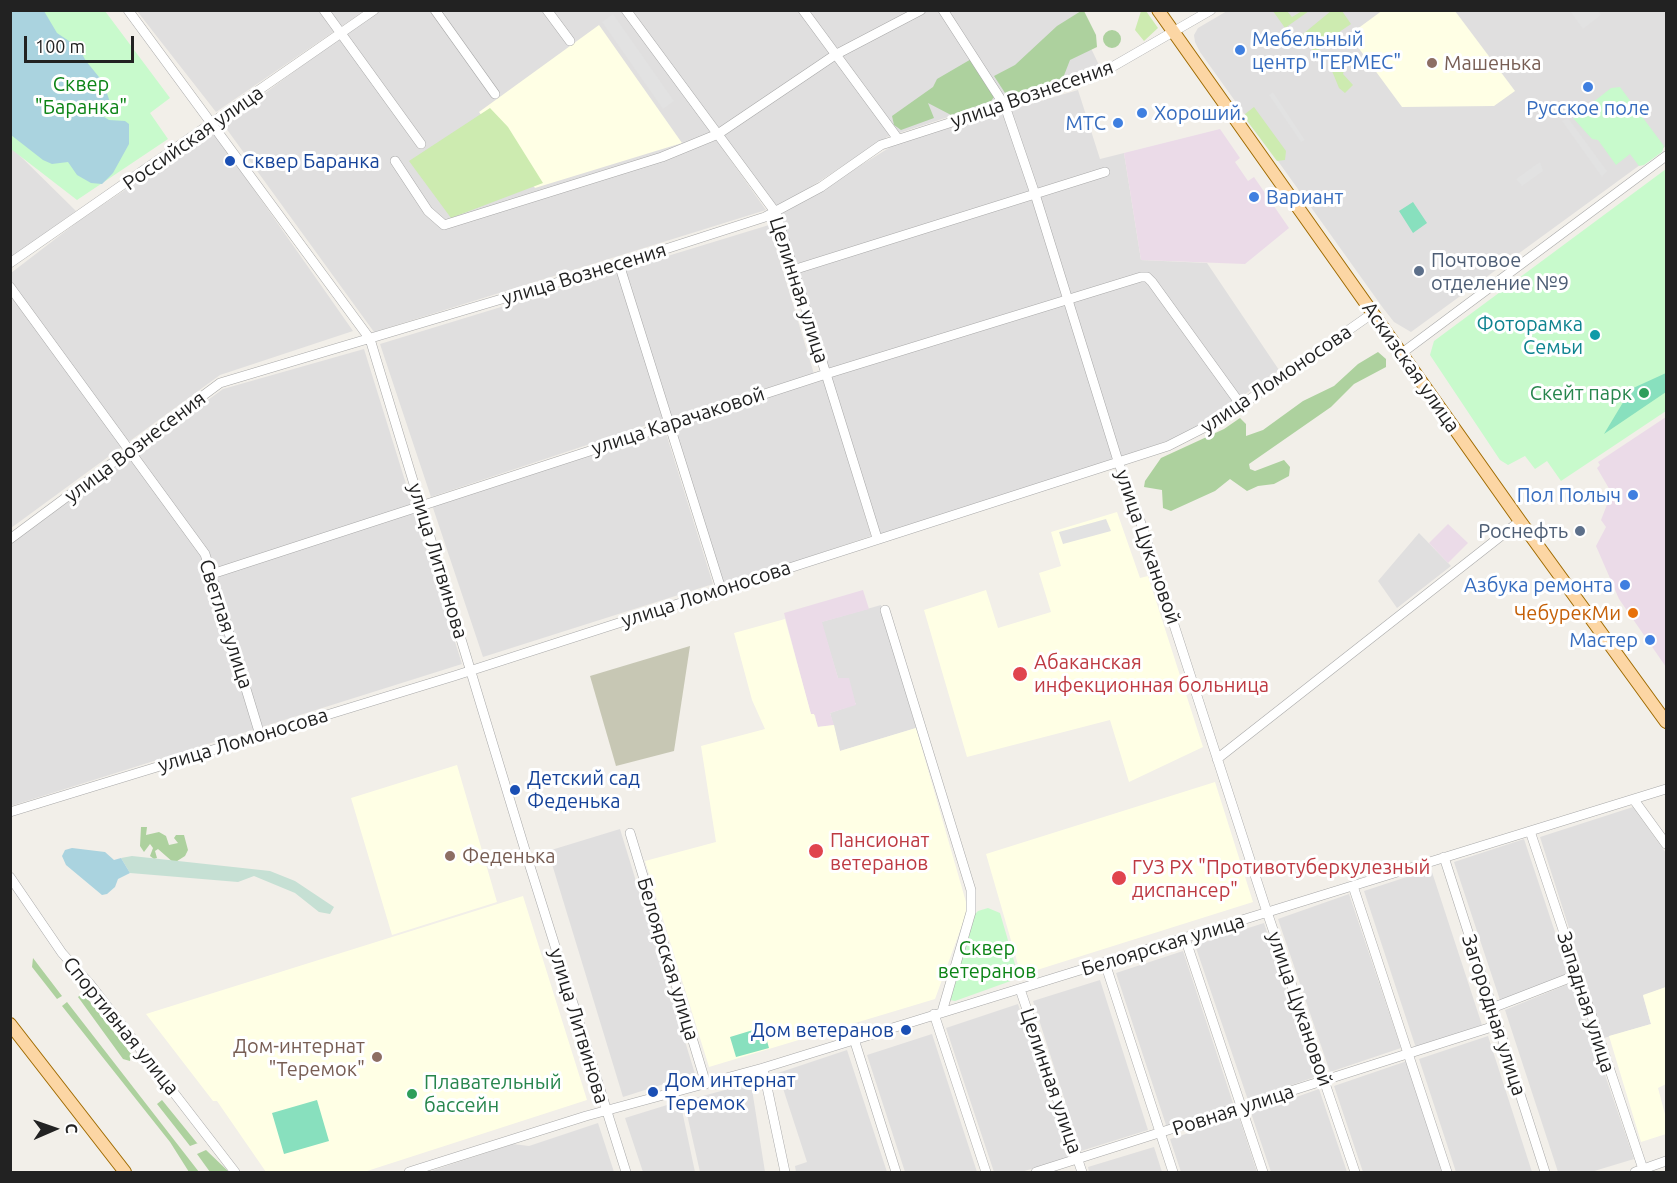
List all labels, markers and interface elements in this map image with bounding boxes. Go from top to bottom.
scale bar [27,24,136,62]
place label: Мебельный центр "ГЕРМЕС" [1252,27,1401,74]
text: 100 m [35,36,85,56]
marker: Мебельный центр "ГЕРМЕС" [1233,43,1247,57]
place label: Машенька [1444,51,1542,75]
street label: улица Вознесения [947,55,1117,133]
marker: Машенька [1425,56,1439,70]
park label: Сквер "Баранка" [35,72,127,119]
marker: Русское поле [1581,80,1595,94]
street label: Российская улица [118,81,268,195]
place label: Русское поле [1526,96,1650,120]
place label: Хороший. [1154,101,1246,125]
marker: Хороший. [1135,106,1149,120]
place label: МТС [1066,111,1106,135]
marker: МТС [1111,116,1125,130]
place label: Сквер Баранка [242,149,380,173]
marker: Сквер Баранка [223,154,237,168]
place label: Вариант [1266,185,1343,209]
marker: Вариант [1247,190,1261,204]
street label: Целинная улица [764,214,834,366]
street label: улица Вознесения [499,238,669,310]
place label: Почтовое отделение №9 [1431,248,1569,295]
marker: Почтовое отделение №9 [1412,264,1426,278]
street label: Аскизская улица [1357,297,1465,437]
place label: Фоторамка Семьи [1476,312,1583,359]
street label: улица Ломоносова [1196,320,1356,438]
marker: Фоторамка Семьи [1588,328,1602,342]
place label: Скейт парк [1530,381,1632,405]
street label: улица Карачаковой [588,382,768,460]
street label: улица Вознесения [60,386,210,508]
marker: Скейт парк [1637,386,1651,400]
street label: улица Цукановой [1110,466,1186,628]
street label: улица Литвинова [403,480,473,642]
place label: Пол Полыч [1517,483,1621,507]
marker: Пол Полыч [1626,488,1640,502]
place label: Роснефть [1478,519,1568,543]
marker: Роснефть [1573,524,1587,538]
street label: улица Ломоносова [618,555,794,633]
street label: Светлая улица [194,556,258,692]
place label: Азбука ремонта [1464,573,1613,597]
marker: Азбука ремонта [1618,578,1632,592]
place label: ЧебурекМи [1514,601,1621,625]
marker: ЧебурекМи [1626,606,1640,620]
place label: Мастер [1569,628,1638,652]
marker: Мастер [1643,633,1657,647]
place label: Абаканская инфекционная больница [1034,650,1269,697]
marker: Абаканская инфекционная больница [1011,665,1029,683]
street label: улица Ломоносова [155,703,331,777]
place label: Детский сад Феденька [527,766,640,813]
marker: Детский сад Феденька [508,783,522,797]
place label: Пансионат ветеранов [830,828,929,875]
marker: Пансионат ветеранов [807,842,825,860]
place label: Феденька [462,844,556,868]
marker: Феденька [443,849,457,863]
place label: ГУЗ РХ "Противотуберкулезный диспансер" [1132,855,1430,902]
marker: ГУЗ РХ "Противотуберкулезный диспансер" [1110,869,1128,887]
street label: Белоярская улица [632,875,704,1043]
street label: Белоярская улица [1079,909,1247,981]
street label: улица Цукановой [1262,928,1338,1090]
street label: Западная улица [1552,928,1620,1076]
street label: Загородная улица [1457,931,1531,1099]
park label: Сквер ветеранов [938,936,1036,983]
street label: улица Литвинова [544,945,614,1107]
street label: Спортивная улица [58,952,184,1100]
street label: Целинная улица [1015,1005,1087,1157]
place label: Дом ветеранов [751,1018,894,1042]
marker: Дом ветеранов [899,1023,913,1037]
place label: Дом-интернат "Теремок" [233,1034,365,1081]
marker: Дом-интернат "Теремок" [370,1050,384,1064]
place label: Дом интернат Теремок [665,1068,796,1115]
place label: Плавательный бассейн [424,1070,561,1117]
street label: Ровная улица [1169,1079,1297,1141]
marker: Дом интернат Теремок [646,1085,660,1099]
marker: Плавательный бассейн [405,1087,419,1101]
north arrow [24,1099,84,1159]
text: С [63,1123,81,1134]

